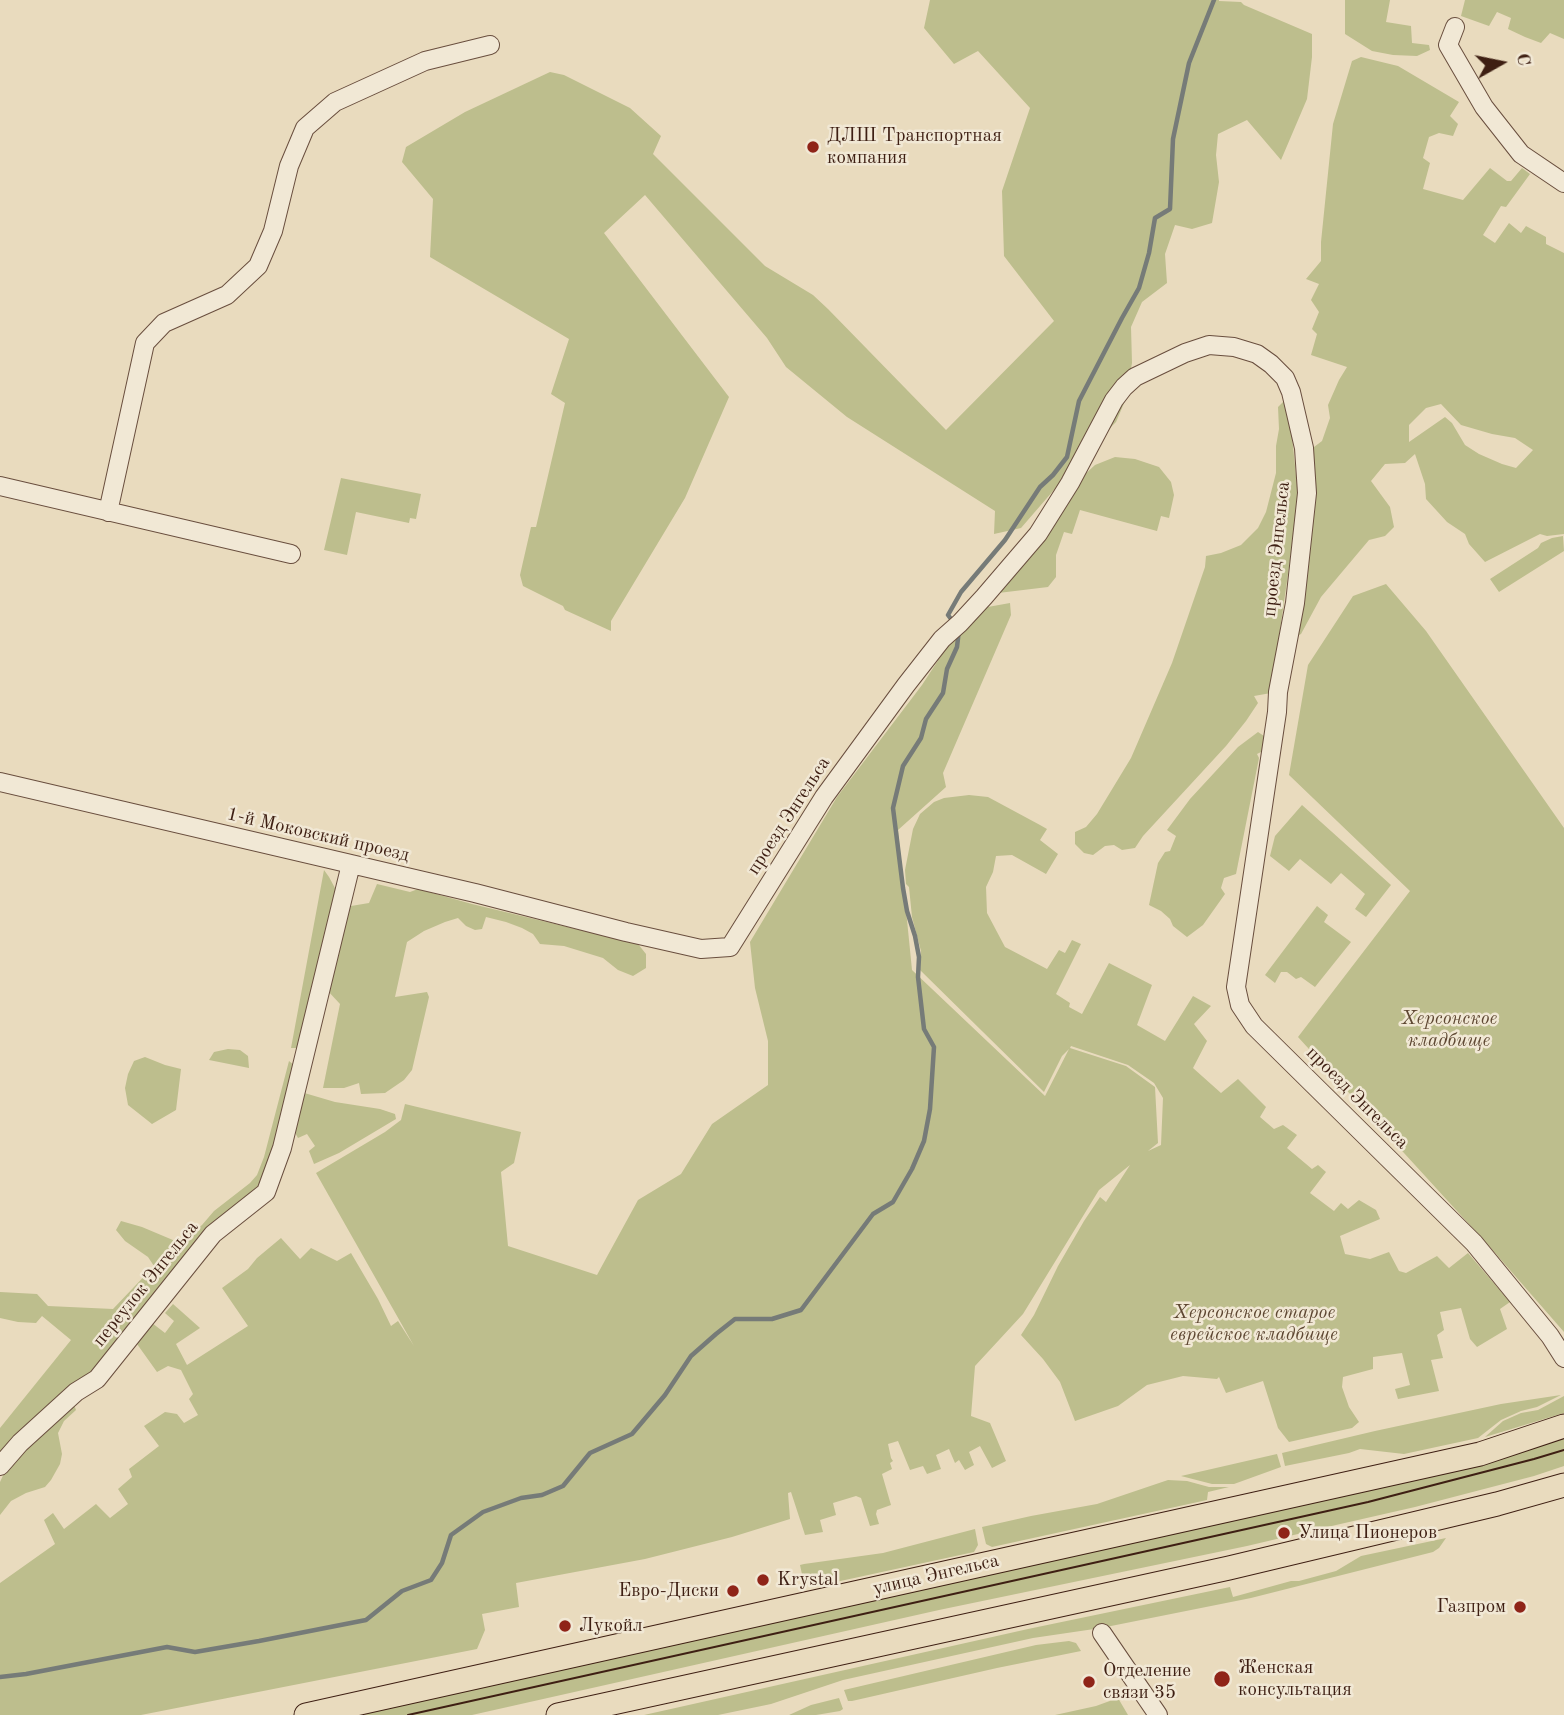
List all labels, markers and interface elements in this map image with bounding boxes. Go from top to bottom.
north arrow [1466,28,1536,98]
text: С [1512,52,1533,67]
place label: ДЛШ Транспортная компания [827,125,1002,169]
marker: ДЛШ Транспортная компания [805,139,821,155]
street label: проезд Энгельса [1259,480,1295,618]
street label: проезд Энгельса [742,753,836,879]
street label: 1-й Моковский проезд [225,803,411,867]
park label: Херсонское кладбище [1401,1008,1497,1052]
street label: проезд Энгельса [1301,1042,1413,1154]
street label: переулок Энгельса [88,1216,204,1352]
park label: Херсонское старое еврейское кладбище [1170,1302,1338,1346]
place label: Улица Пионеров [1298,1522,1437,1544]
marker: Улица Пионеров [1276,1525,1292,1541]
street label: улица Энгельса [871,1549,1001,1601]
place label: Krystal [777,1569,839,1591]
marker: Krystal [755,1572,771,1588]
place label: Евро-Диски [618,1580,719,1602]
marker: Евро-Диски [725,1583,741,1599]
place label: Газпром [1436,1596,1506,1618]
marker: Газпром [1512,1599,1528,1615]
place label: Лукойл [579,1615,643,1637]
marker: Лукойл [557,1618,573,1634]
place label: Женская консультация [1238,1657,1352,1701]
place label: Отделение связи 35 [1103,1660,1191,1704]
marker: Женская консультация [1212,1669,1232,1689]
marker: Отделение связи 35 [1081,1674,1097,1690]

